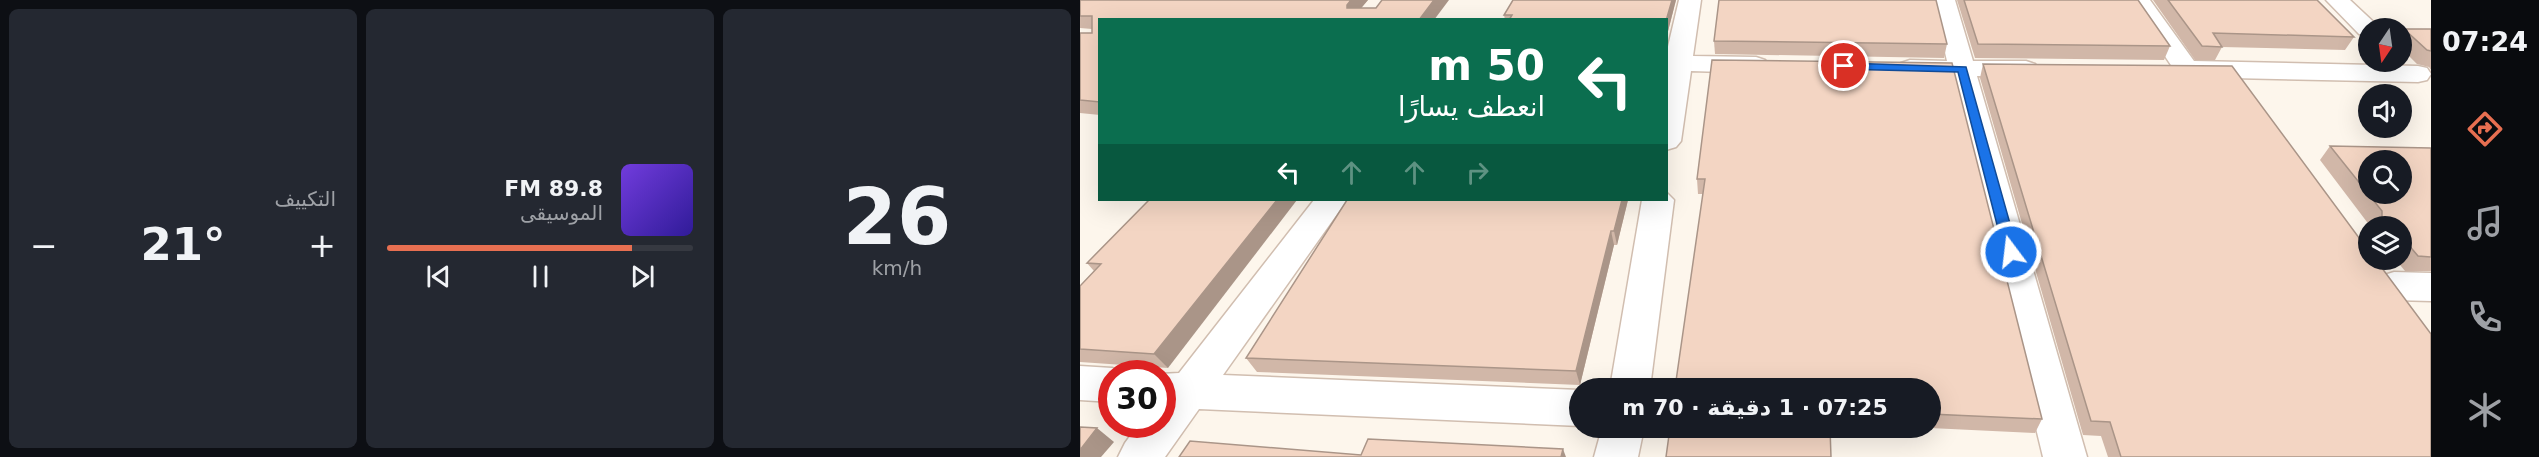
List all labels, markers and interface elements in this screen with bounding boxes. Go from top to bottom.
north arrow [2358,18,2412,72]
map controls [2358,18,2412,270]
text: 07:24 [2442,26,2528,57]
pin [1818,40,1869,91]
text: 50 m [1428,41,1545,90]
icon: left [1566,42,1644,120]
icon: arrive [1827,49,1860,82]
button: sound [2358,84,2412,138]
text: انعطف يسارًا [1398,91,1545,122]
icon: directions [2464,108,2506,150]
button: search [2358,150,2412,204]
icon: left [1272,156,1305,189]
icon: ahead [1335,156,1368,189]
icon: ahead [1398,156,1431,189]
icon: right [1461,156,1494,189]
text: 26 [843,172,951,262]
text: 89.8 FM [504,176,603,201]
text: التكييف [274,187,336,211]
text: الموسيقى [520,201,603,225]
icon: music [2464,202,2506,244]
button: layers [2358,216,2412,270]
text: 21° [140,218,226,271]
position arrow [1979,220,2043,284]
text: − [30,226,58,265]
text: + [308,226,336,265]
text: km/h [872,256,922,280]
icon: previous [422,260,455,293]
icon: pause [524,260,557,293]
icon: next [626,260,659,293]
icon: phone [2464,296,2506,338]
speed limit sign: 30 [1098,360,1176,438]
icon: climate [2464,389,2506,431]
text: 07:25 · 1 دقيقة · 70 m [1622,395,1888,420]

